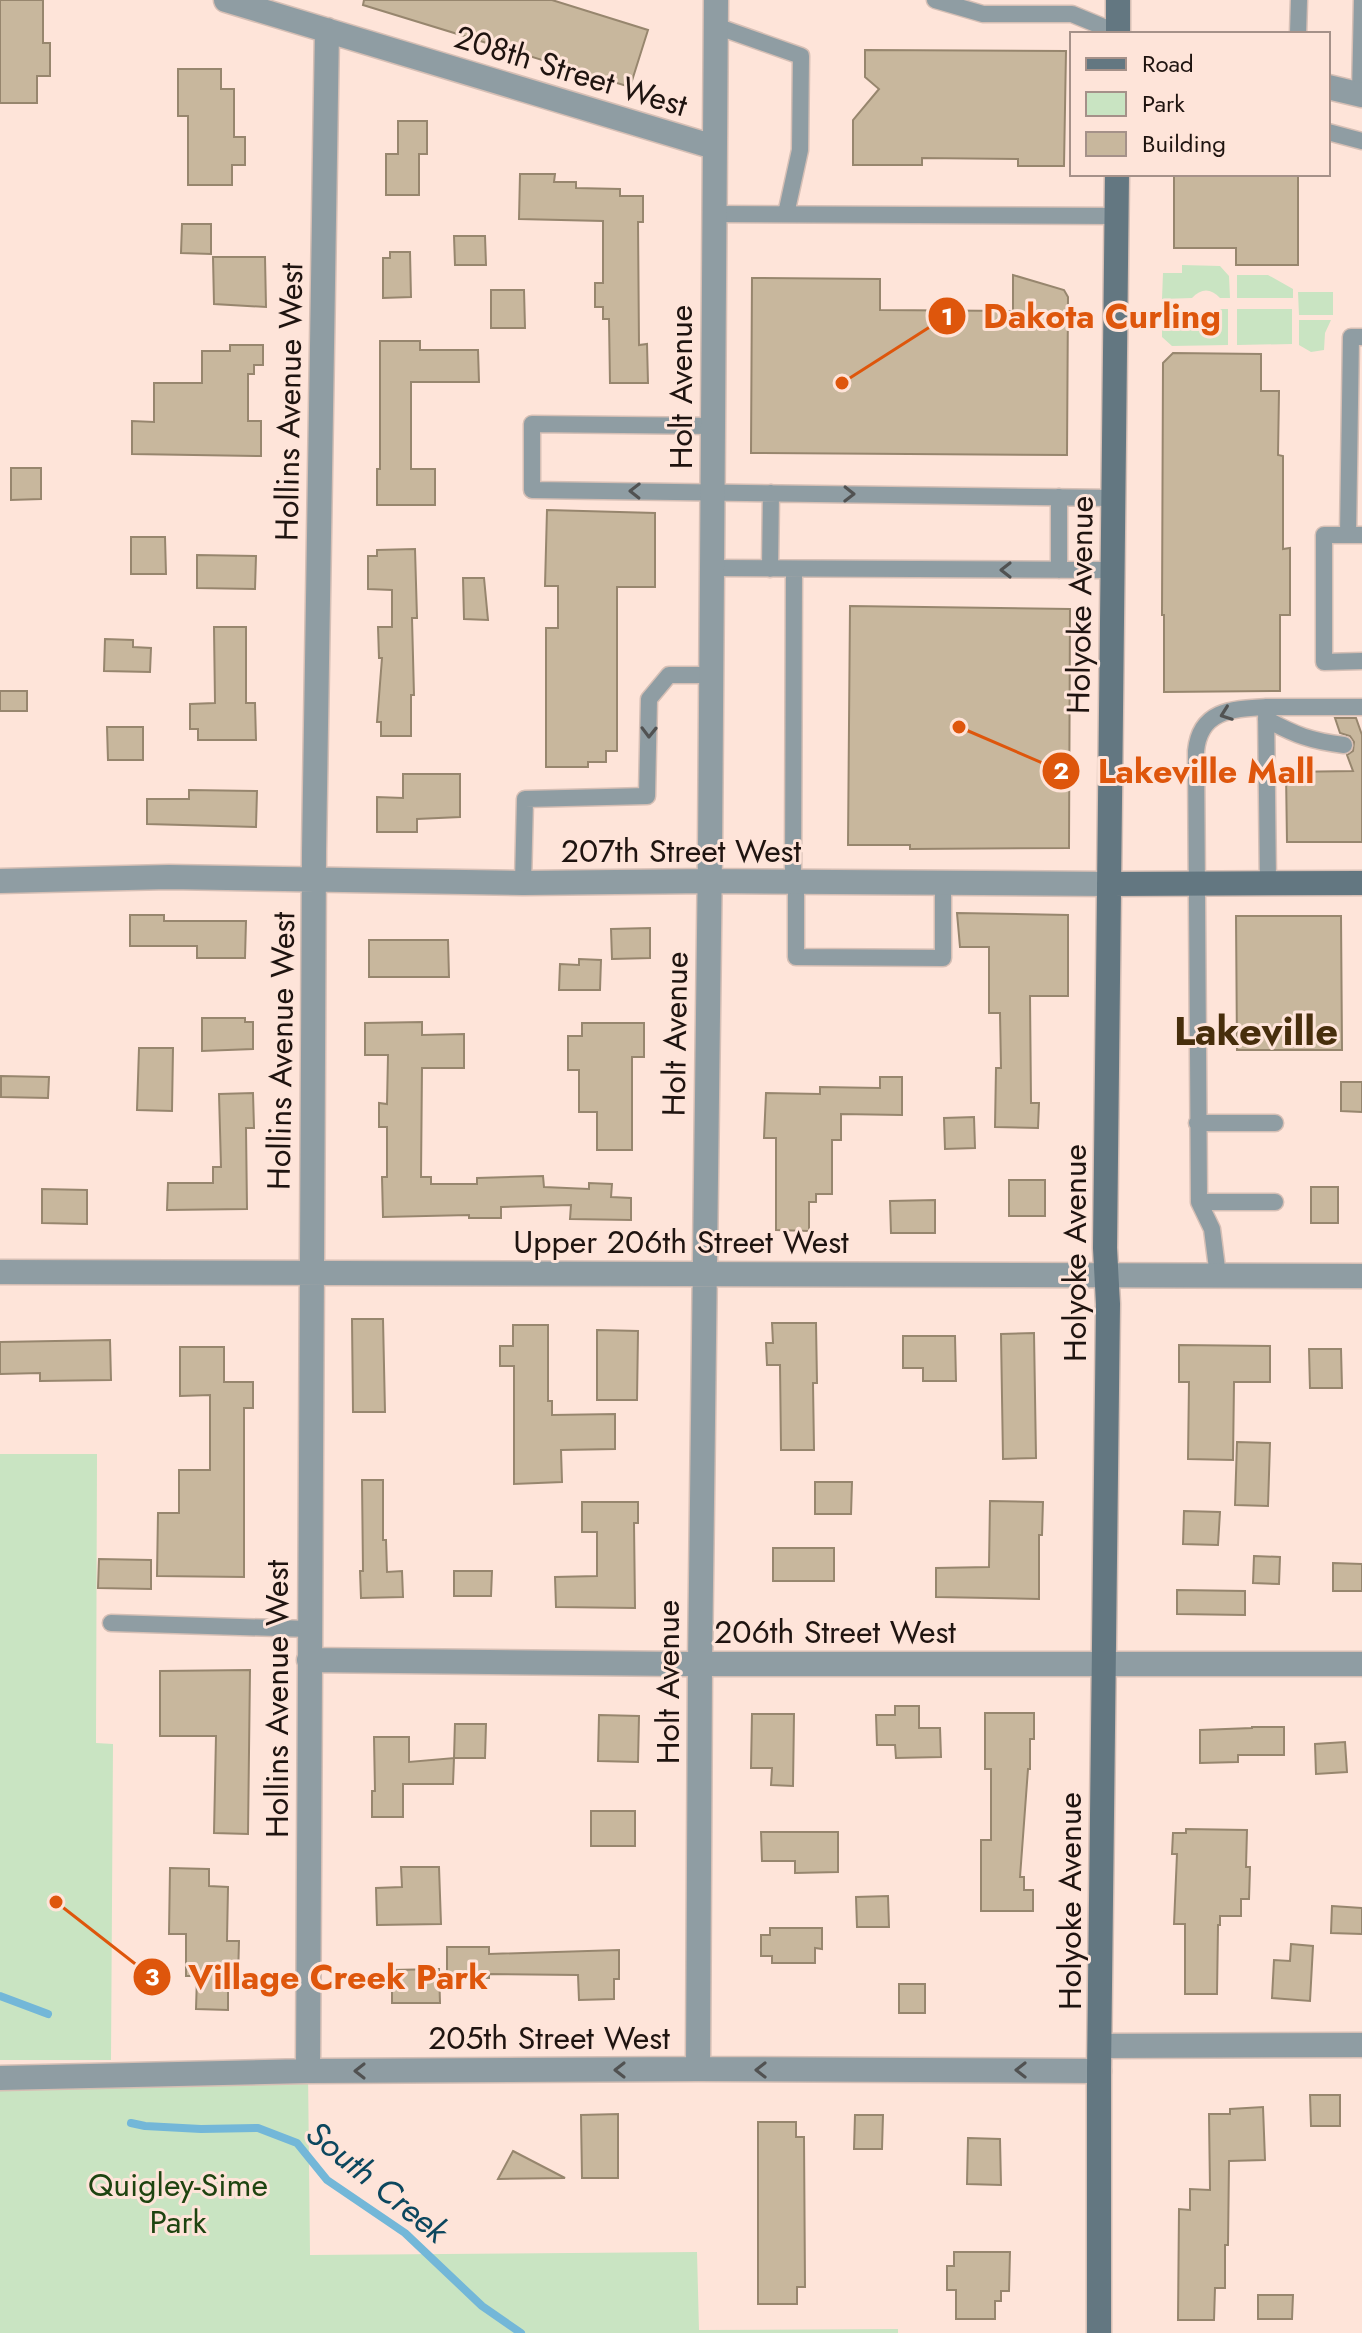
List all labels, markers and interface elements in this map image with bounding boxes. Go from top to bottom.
street label: 208th Street West [449,14,693,128]
legend [1070,32,1330,176]
text: Road [1142,46,1194,81]
text: Park [1142,86,1185,121]
text: Building [1142,126,1226,161]
street label: Hollins Avenue West [264,262,314,541]
callout: Dakota Curling [927,287,1237,345]
text: Dakota Curling [983,292,1221,341]
text: 1 [941,299,953,334]
street label: Holt Avenue [658,305,704,469]
one-way arrow [628,482,641,500]
one-way arrow [843,485,856,503]
street label: Holyoke Avenue [1055,496,1105,714]
one-way arrow [999,561,1012,579]
one-way arrow [1220,704,1234,720]
one-way arrow [640,726,657,739]
callout: Lakeville Mall [1041,742,1330,800]
text: Lakeville Mall [1098,747,1314,796]
text: 2 [1053,753,1069,788]
street label: 207th Street West [561,828,802,874]
street label: Hollins Avenue West [256,911,306,1190]
street label: Holt Avenue [651,951,699,1117]
district label: Lakeville [1174,1002,1338,1060]
street label: Holyoke Avenue [1052,1144,1098,1362]
street label: Upper 206th Street West [513,1219,849,1265]
street label: Hollins Avenue West [254,1560,300,1838]
street label: Holt Avenue [645,1600,691,1764]
street label: 206th Street West [714,1609,956,1655]
street label: Holyoke Avenue [1047,1792,1093,2010]
callout: Village Creek Park [132,1948,504,2006]
text: Village Creek Park [187,1953,488,2002]
text: 3 [145,1959,160,1994]
street label: 205th Street West [428,2015,670,2061]
one-way arrow [613,2061,626,2079]
one-way arrow [754,2061,767,2079]
one-way arrow [1014,2061,1027,2079]
one-way arrow [353,2062,366,2080]
water label: South Creek [295,2109,460,2256]
park label: Quigley-Sime Park [88,2162,268,2245]

